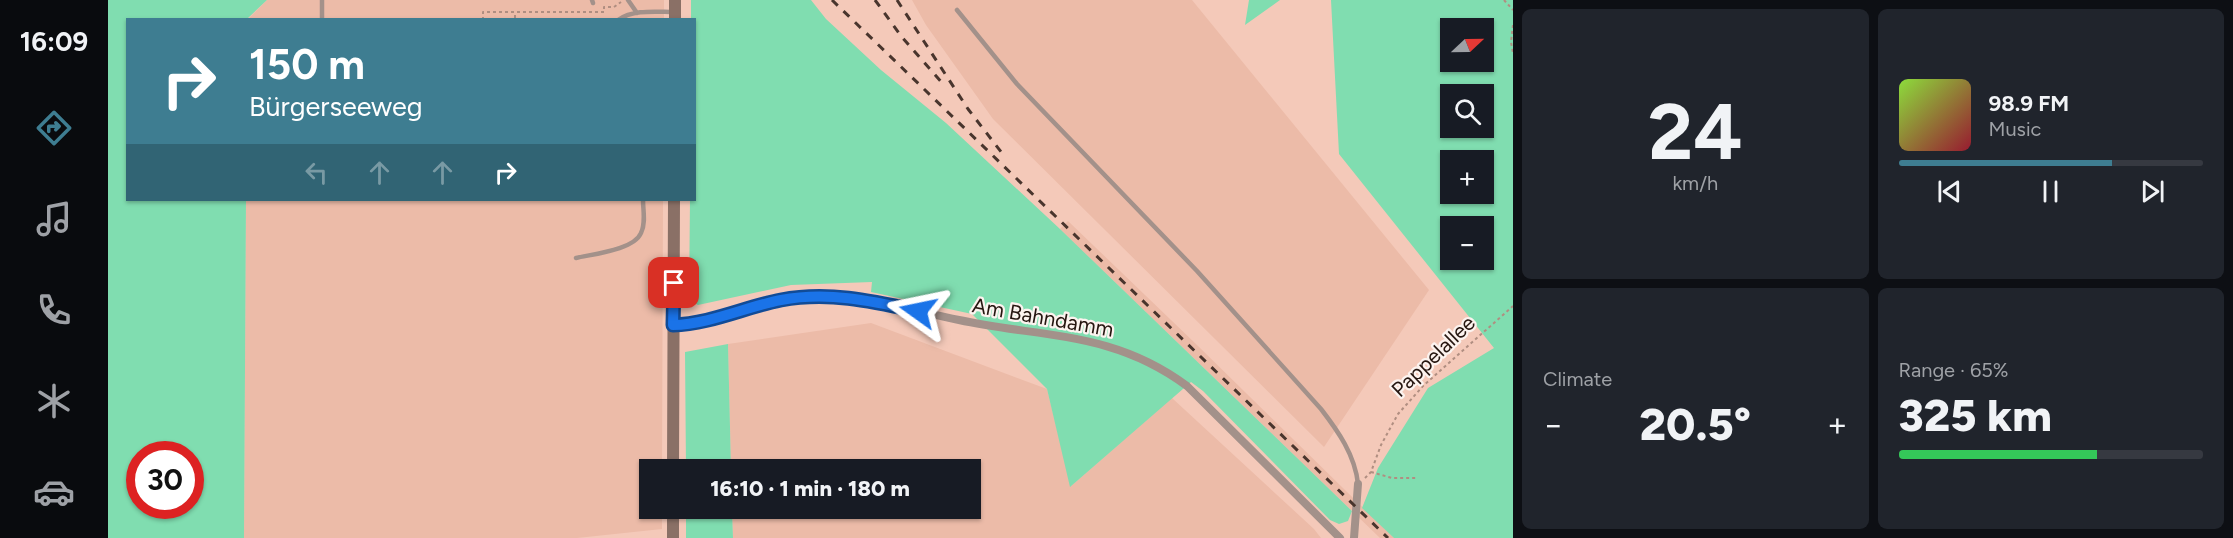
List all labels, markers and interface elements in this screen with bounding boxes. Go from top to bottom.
north arrow [1440,18,1494,72]
map controls [1440,18,1494,270]
text: 16:09 [20,25,88,58]
text: 150 m [249,39,365,90]
icon: right [150,42,228,120]
button: search [1440,84,1494,138]
text: 24 [1648,85,1743,179]
text: Bürgerseeweg [249,90,423,123]
text: 98.9 FM [1989,90,2069,117]
icon: directions [33,107,75,149]
text: Music [1989,117,2041,141]
button: + [1440,150,1494,204]
icon: left [300,156,333,189]
icon: ahead [363,156,396,189]
icon: ahead [426,156,459,189]
icon: right [489,156,522,189]
text: km/h [1672,171,1718,195]
icon: previous [1933,175,1966,208]
icon: pause [2034,175,2067,208]
icon: next [2136,175,2169,208]
icon: music [33,198,75,240]
button: − [1440,216,1494,270]
pin [648,257,699,308]
icon: arrive [657,266,690,299]
position arrow [886,279,950,343]
icon: phone [33,289,75,331]
street label: Am Bahndamm [970,292,1116,342]
street label: Pappelallee [1386,310,1480,402]
text: Range · 65% [1899,358,2009,382]
text: Climate [1543,367,1612,391]
icon: climate [33,380,75,422]
text: 325 km [1899,388,2052,442]
text: 20.5° [1640,397,1751,451]
text: − [1543,405,1564,444]
text: + [1827,405,1848,444]
speed limit sign: 30 [126,441,204,519]
icon: car [33,471,75,513]
text: 16:10 · 1 min · 180 m [710,475,910,502]

